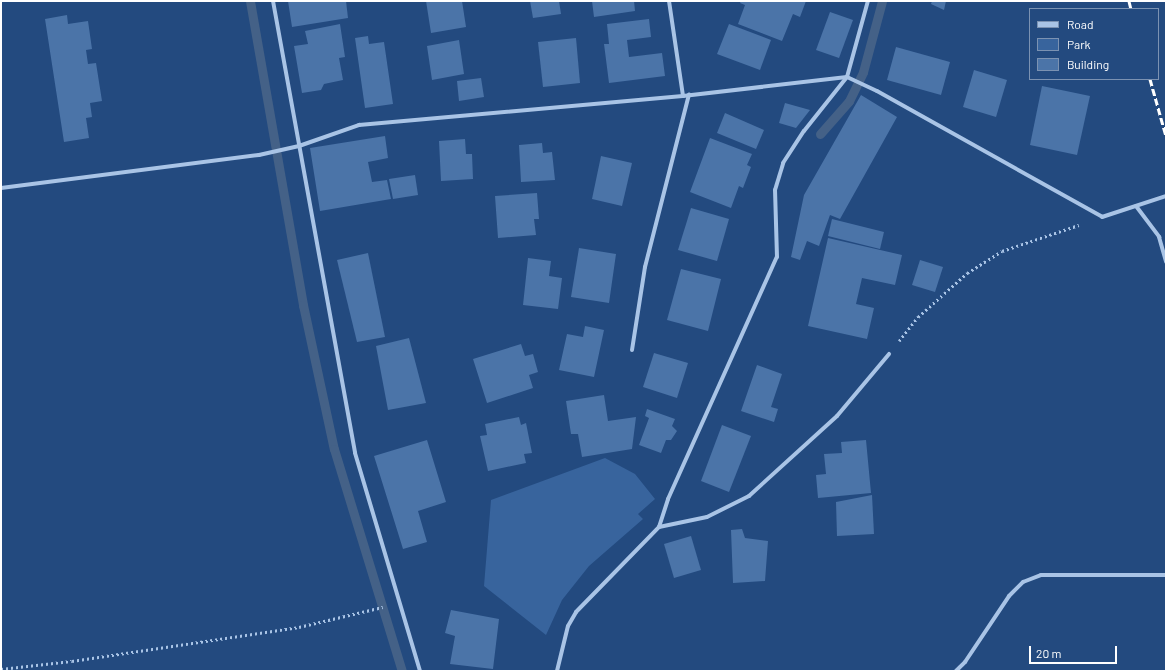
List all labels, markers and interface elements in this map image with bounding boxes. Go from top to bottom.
legend [1029,8,1159,80]
text: Road [1067,17,1094,31]
text: Park [1067,37,1091,51]
text: Building [1067,57,1109,71]
scale bar [1031,638,1119,664]
text: 20 m [1036,646,1062,660]

